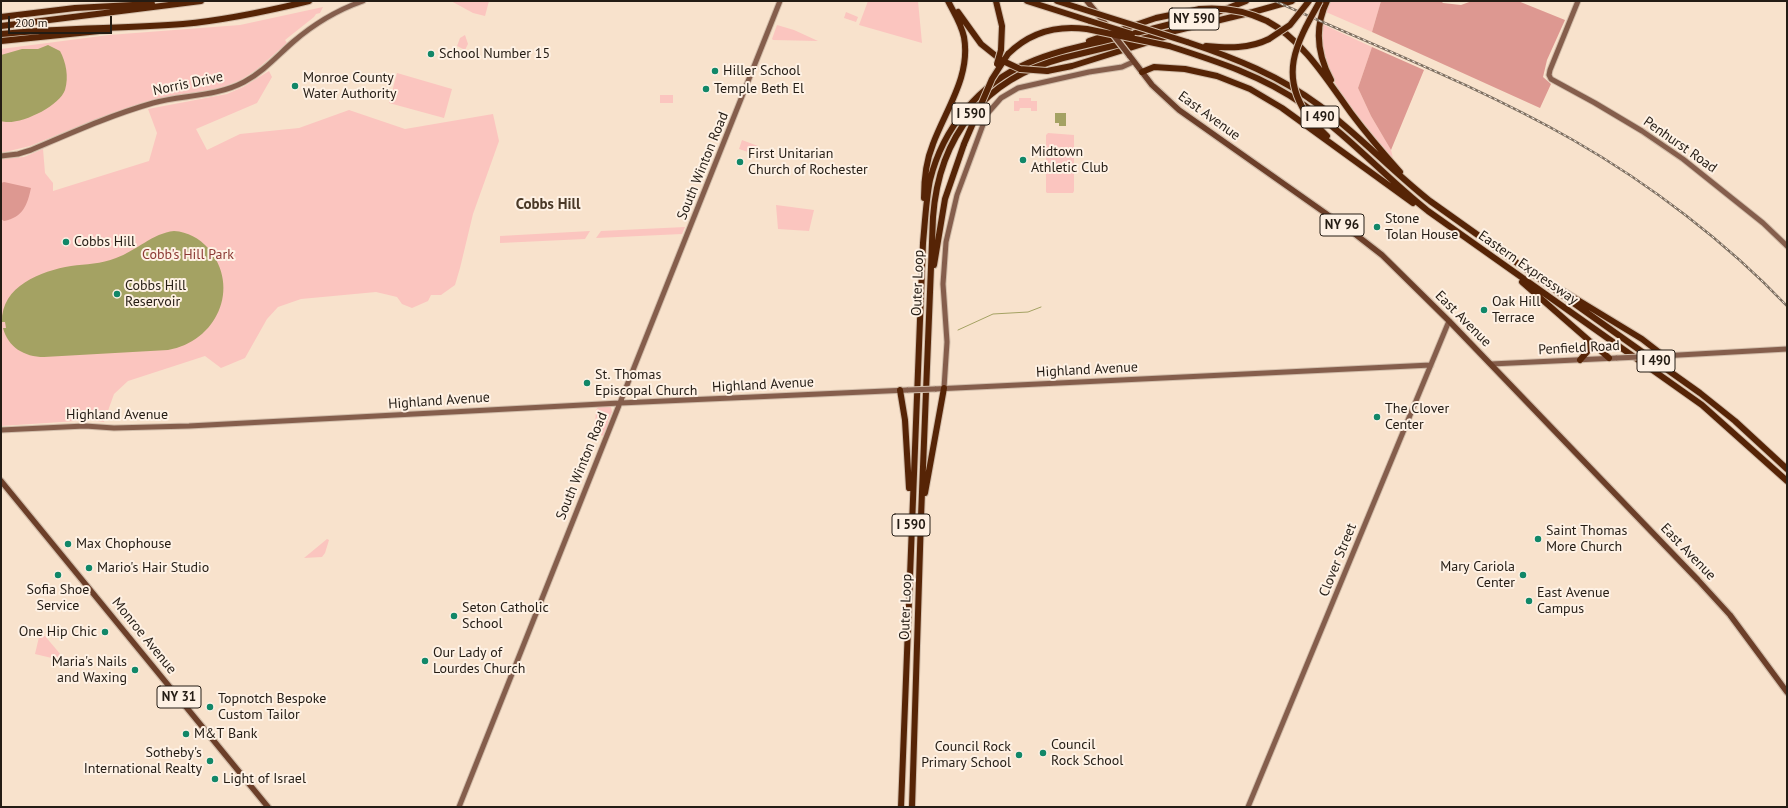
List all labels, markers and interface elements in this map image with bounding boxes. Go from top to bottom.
scale bar [10,8,114,34]
road number: NY 590 [1169,8,1219,30]
text: 200 m [15,15,48,30]
place label: School Number 15 [439,46,550,62]
marker: School Number 15 [426,49,436,59]
place label: Hiller School [723,63,800,79]
marker: Hiller School [710,66,720,76]
street label: Norris Drive [151,68,225,100]
place label: Monroe County Water Authority [303,70,397,102]
marker: Monroe County Water Authority [290,81,300,91]
place label: Temple Beth El [714,81,804,97]
marker: Temple Beth El [701,84,711,94]
street label: East Avenue [1175,88,1243,144]
road number: I 590 [952,103,990,125]
road number: I 490 [1301,106,1339,128]
street label: South Winton Road [674,110,732,222]
street label: Penhurst Road [1640,113,1720,177]
place label: Midtown Athletic Club [1031,144,1108,176]
place label: First Unitarian Church of Rochester [748,146,868,178]
marker: Midtown Athletic Club [1018,155,1028,165]
marker: First Unitarian Church of Rochester [735,157,745,167]
district label: Cobbs Hill [516,196,580,214]
place label: Stone Tolan House [1385,211,1458,244]
road number: NY 96 [1320,214,1364,236]
marker: Stone Tolan House [1372,222,1382,232]
street label: Eastern Expressway [1475,227,1581,309]
place label: Cobbs Hill [74,234,135,250]
marker: Cobbs Hill [61,237,71,247]
park label: Cobb's Hill Park [142,247,234,263]
street label: Outer Loop [908,250,928,316]
place label: Cobbs Hill Reservoir [125,278,186,310]
street label: East Avenue [1431,287,1495,351]
marker: Cobbs Hill Reservoir [112,289,122,299]
place label: Oak Hill Terrace [1492,294,1540,326]
marker: Oak Hill Terrace [1479,305,1489,315]
street label: Penfield Road [1538,337,1620,359]
road number: I 490 [1637,350,1675,372]
street label: Highland Avenue [1036,359,1138,381]
place label: St. Thomas Episcopal Church [595,367,697,400]
street label: Highland Avenue [712,374,814,396]
marker: St. Thomas Episcopal Church [582,378,592,388]
street label: Highland Avenue [388,389,490,413]
place label: The Clover Center [1385,401,1449,434]
street label: Highland Avenue [66,407,168,423]
street label: South Winton Road [553,410,611,522]
marker: The Clover Center [1372,412,1382,422]
road number: I 590 [892,514,930,536]
street label: East Avenue [1657,520,1719,584]
street label: Clover Street [1316,521,1360,599]
place label: Saint Thomas More Church [1546,523,1627,556]
marker: Saint Thomas More Church [1533,534,1543,544]
place label: Max Chophouse [76,536,171,552]
marker: Max Chophouse [63,539,73,549]
place label: Mary Cariola Center [1440,559,1515,592]
place label: Mario's Hair Studio [97,560,209,576]
marker: Mario's Hair Studio [84,563,94,573]
marker: Sofia Shoe Service [53,570,63,580]
marker: Mary Cariola Center [1518,570,1528,580]
street label: Outer Loop [896,574,916,640]
place label: Sofia Shoe Service [27,582,89,614]
place label: East Avenue Campus [1537,585,1610,618]
street label: Monroe Avenue [108,595,180,677]
marker: East Avenue Campus [1524,596,1534,606]
place label: Seton Catholic School [462,600,549,632]
marker: Seton Catholic School [449,611,459,621]
place label: One Hip Chic [19,624,97,640]
marker: One Hip Chic [100,627,110,637]
place label: Our Lady of Lourdes Church [433,645,525,678]
place label: Maria's Nails and Waxing [52,654,127,686]
marker: Our Lady of Lourdes Church [420,656,430,666]
marker: Maria's Nails and Waxing [130,665,140,675]
road number: NY 31 [157,686,201,708]
place label: Topnotch Bespoke Custom Tailor [218,691,326,724]
marker: Topnotch Bespoke Custom Tailor [205,702,215,712]
place label: M&T Bank [194,726,257,742]
marker: M&T Bank [181,729,191,739]
place label: Council Rock School [1051,737,1123,770]
place label: Council Rock Primary School [921,739,1011,772]
place label: Sotheby's International Realty [84,745,202,778]
marker: Council Rock School [1038,748,1048,758]
marker: Council Rock Primary School [1014,750,1024,760]
marker: Sotheby's International Realty [205,756,215,766]
place label: Light of Israel [223,771,306,787]
marker: Light of Israel [210,774,220,784]

